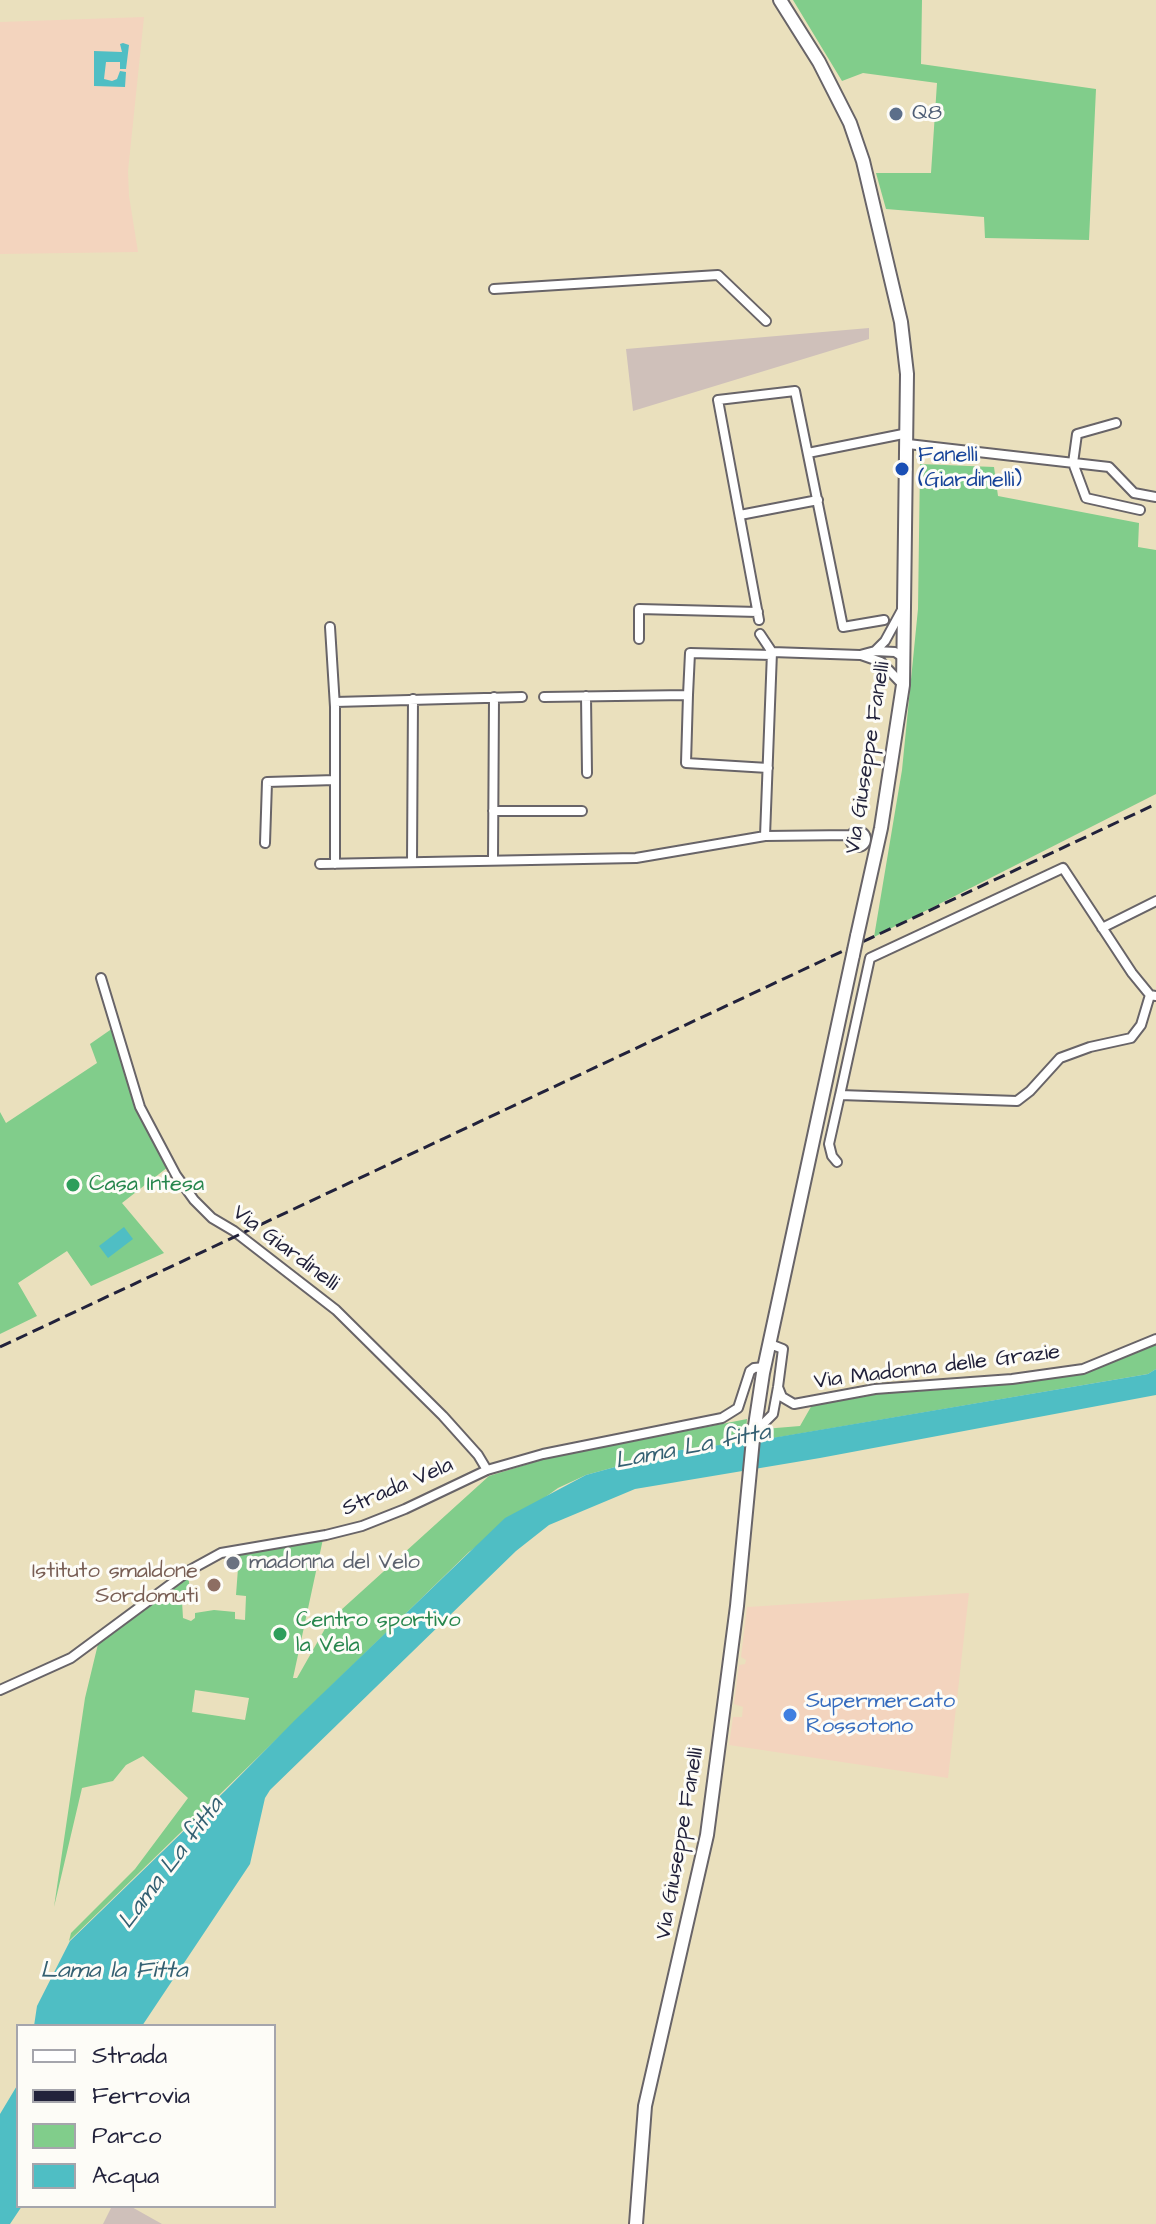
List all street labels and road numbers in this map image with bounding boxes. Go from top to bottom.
street label: Via Giuseppe Fanelli [841,660,897,856]
street label: Via Giardinelli [226,1200,344,1298]
street label: Via Madonna delle Grazie [812,1340,1062,1396]
street label: Strada Vela [339,1453,457,1523]
street label: Via Giuseppe Fanelli [651,1746,711,1942]

